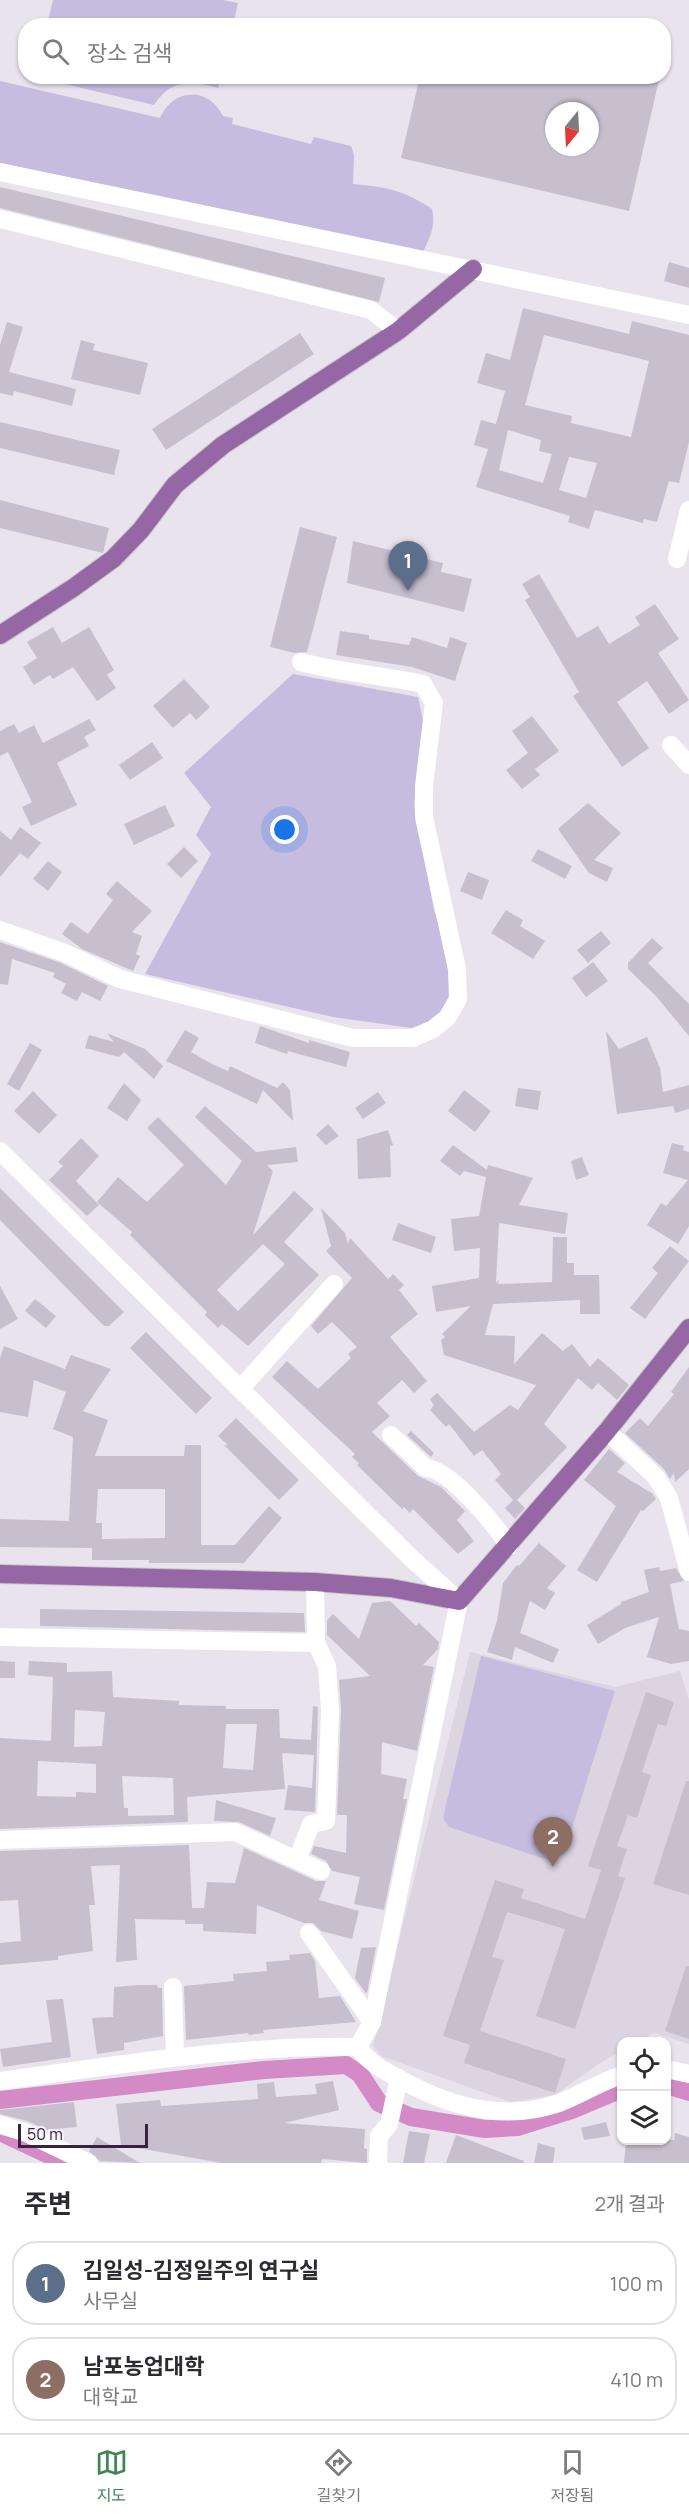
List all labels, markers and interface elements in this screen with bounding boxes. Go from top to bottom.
search box [18,18,671,84]
icon: search [39,35,72,68]
text: 장소 검색 [87,38,172,68]
north arrow [545,102,599,156]
pin: 1 [388,542,428,591]
your location [270,815,299,844]
pin: 2 [534,1818,572,1867]
map controls [617,2037,671,2145]
button: locate [617,2037,671,2091]
button: layers [617,2091,671,2145]
scale bar [18,2121,148,2148]
text: 50 m [27,2123,63,2145]
text: 주변 [24,2185,72,2221]
text: 2개 결과 [594,2190,665,2217]
text: 김일성-김정일주의 연구실 [83,2255,319,2285]
text: 1 [41,2270,50,2297]
text: 100 m [610,2270,663,2297]
text: 사무실 [83,2287,138,2314]
text: 남포농업대학 [83,2351,204,2381]
text: 2 [40,2366,51,2393]
text: 410 m [610,2366,663,2393]
text: 대학교 [83,2383,138,2410]
tab: 지도 [95,2446,128,2506]
tab: 길찾기 [317,2446,361,2506]
tab: 저장됨 [550,2446,594,2506]

